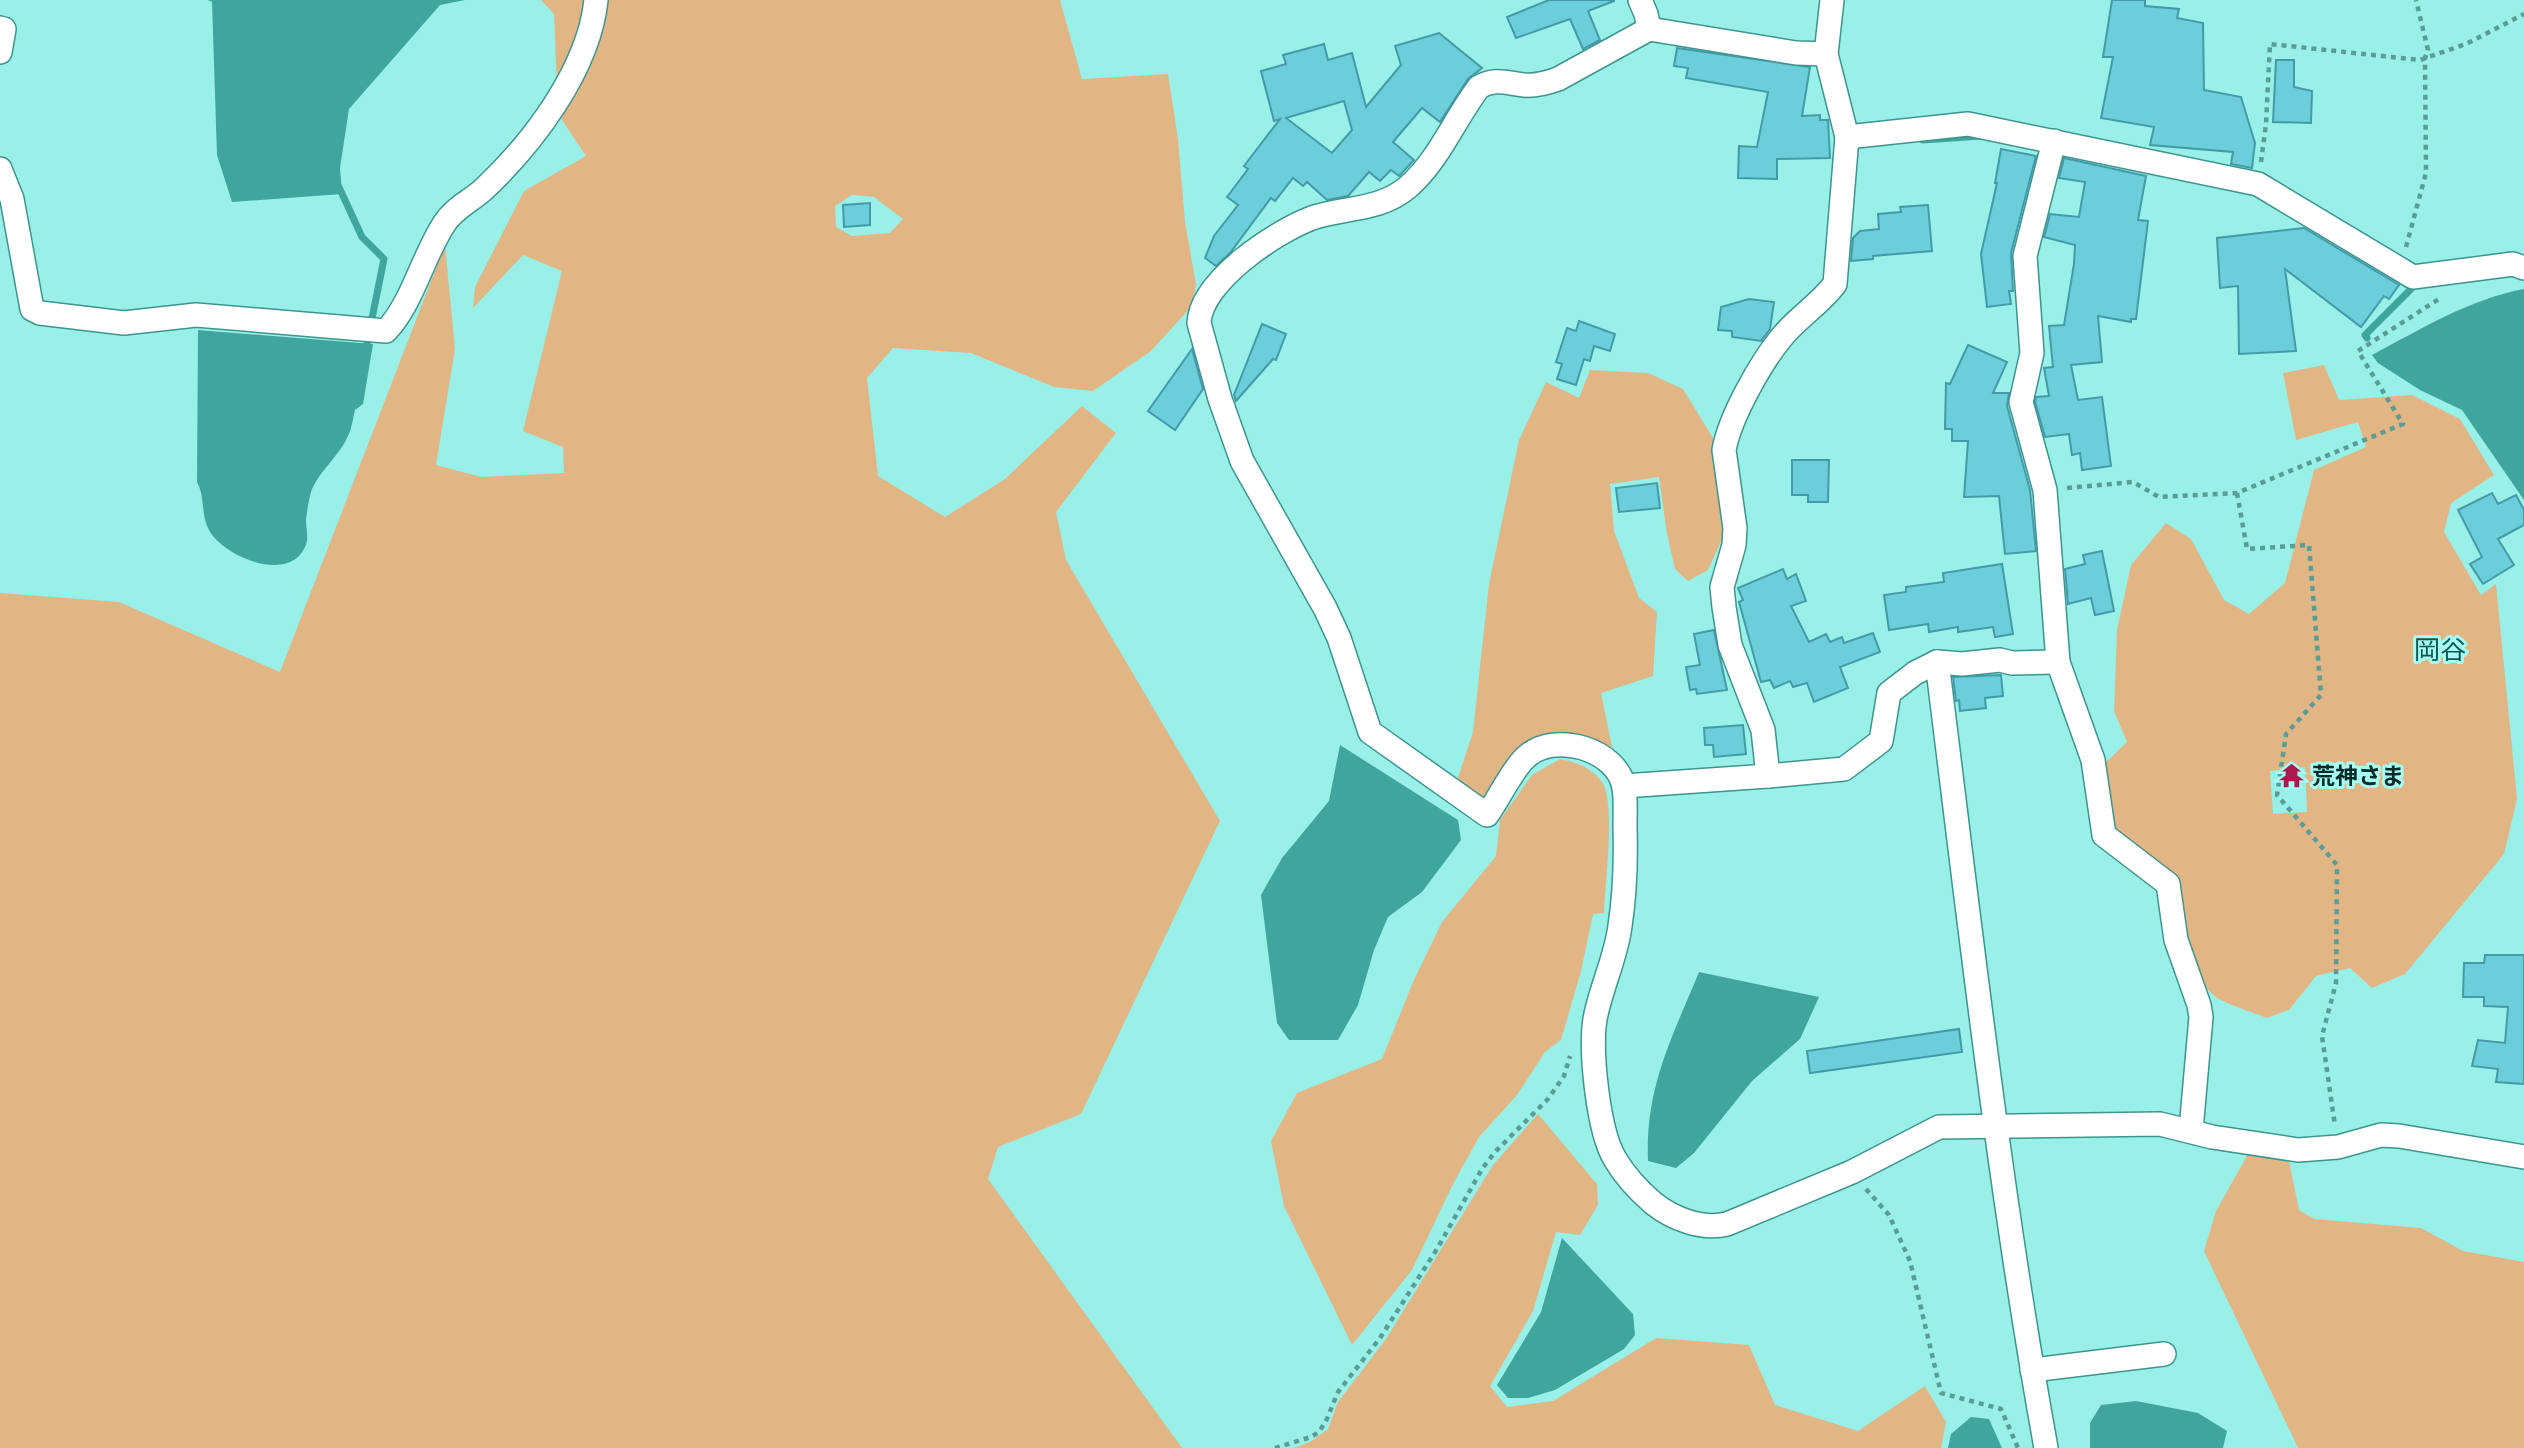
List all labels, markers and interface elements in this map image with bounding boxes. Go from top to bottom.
district label: 岡谷 [2414,635,2466,665]
temple icon: 荒神さま [2278,762,2306,790]
place label: 荒神さま [2312,763,2404,789]

